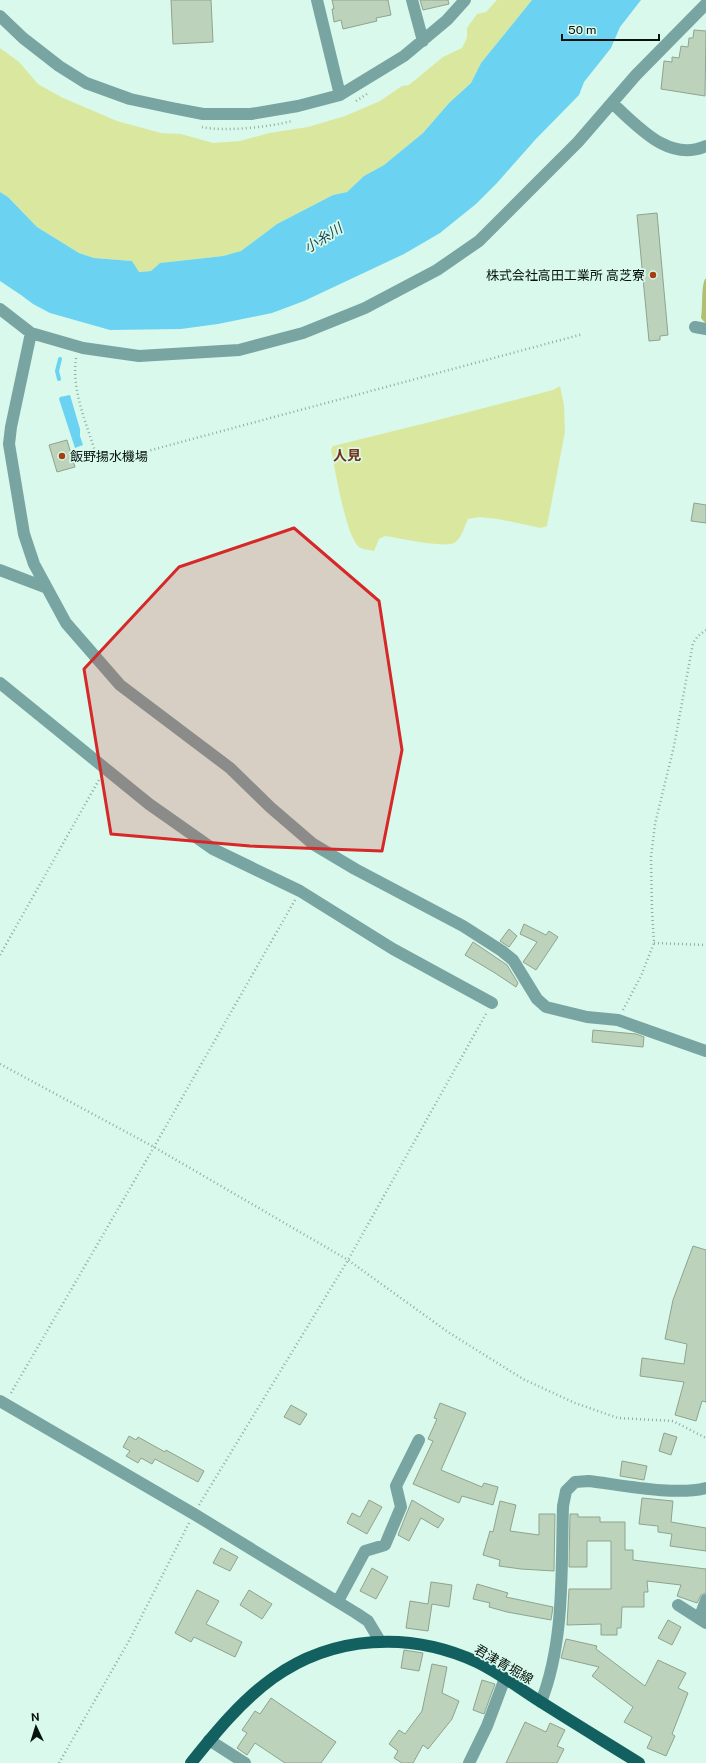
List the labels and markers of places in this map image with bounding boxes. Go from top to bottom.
place label: 株式会社高田工業所 高芝寮 [486,268,645,283]
marker: 株式会社高田工業所 高芝寮 [648,270,658,280]
place label: 飯野揚水機場 [70,449,148,464]
marker: 飯野揚水機場 [57,451,67,461]

